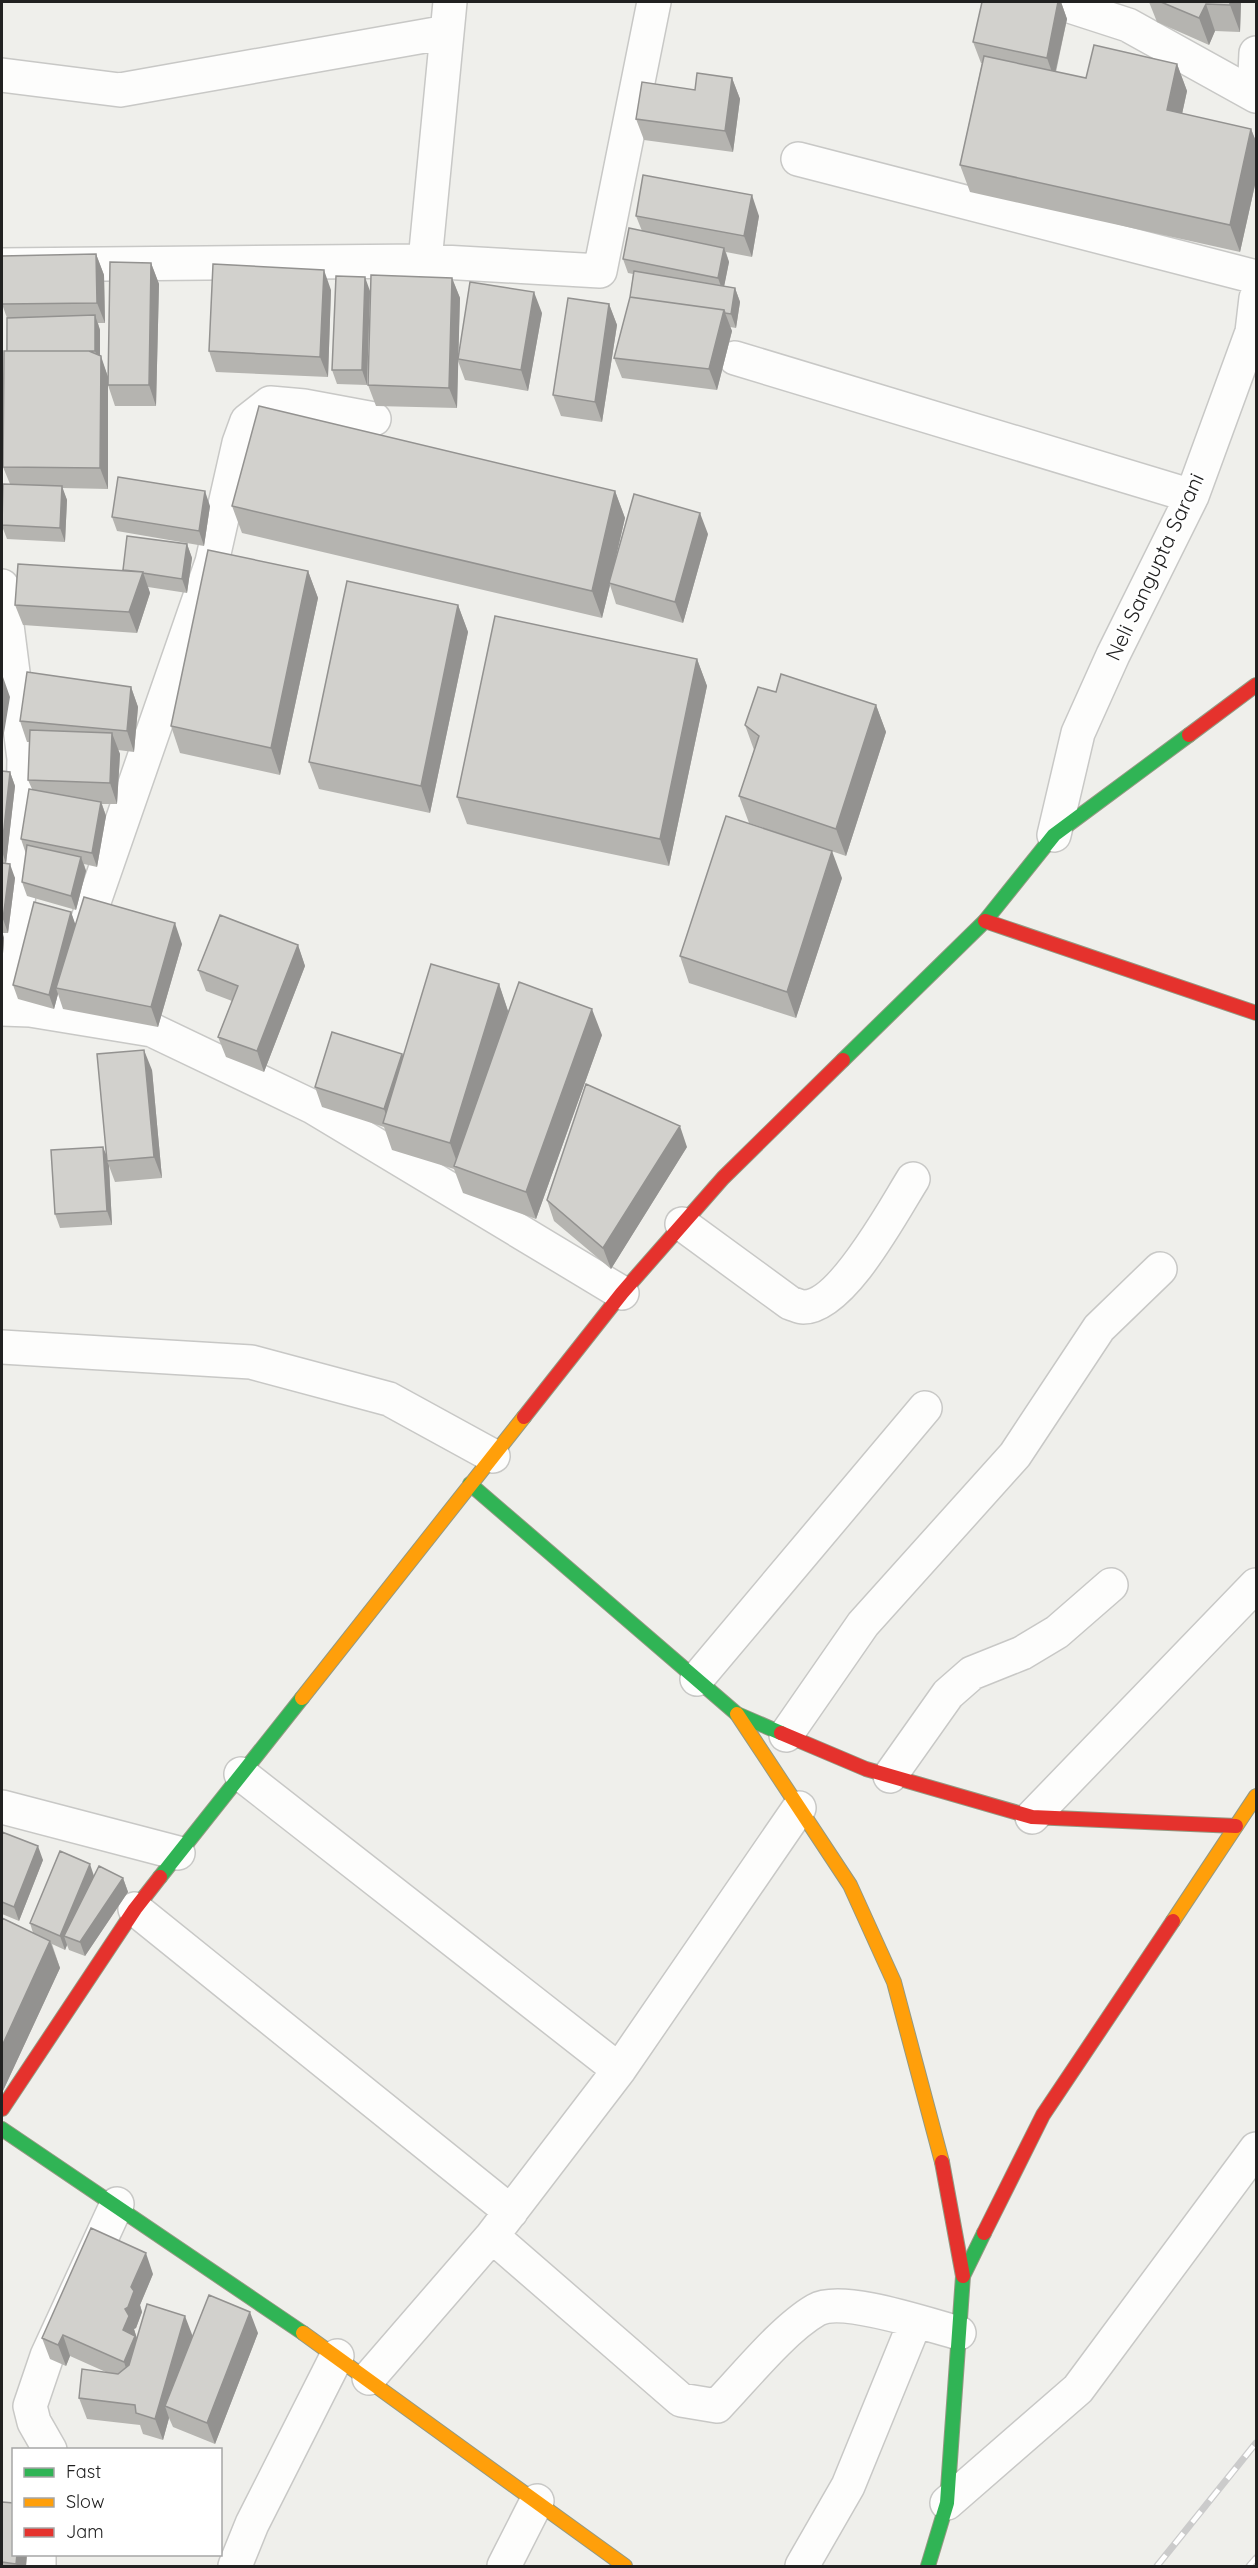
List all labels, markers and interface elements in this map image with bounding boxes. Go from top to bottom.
street label: Neli Sangupta Sarani [1099,469,1209,664]
legend [12,2448,222,2556]
text: Fast [66,2460,101,2483]
text: Slow [66,2490,104,2513]
text: Jam [66,2520,104,2543]

